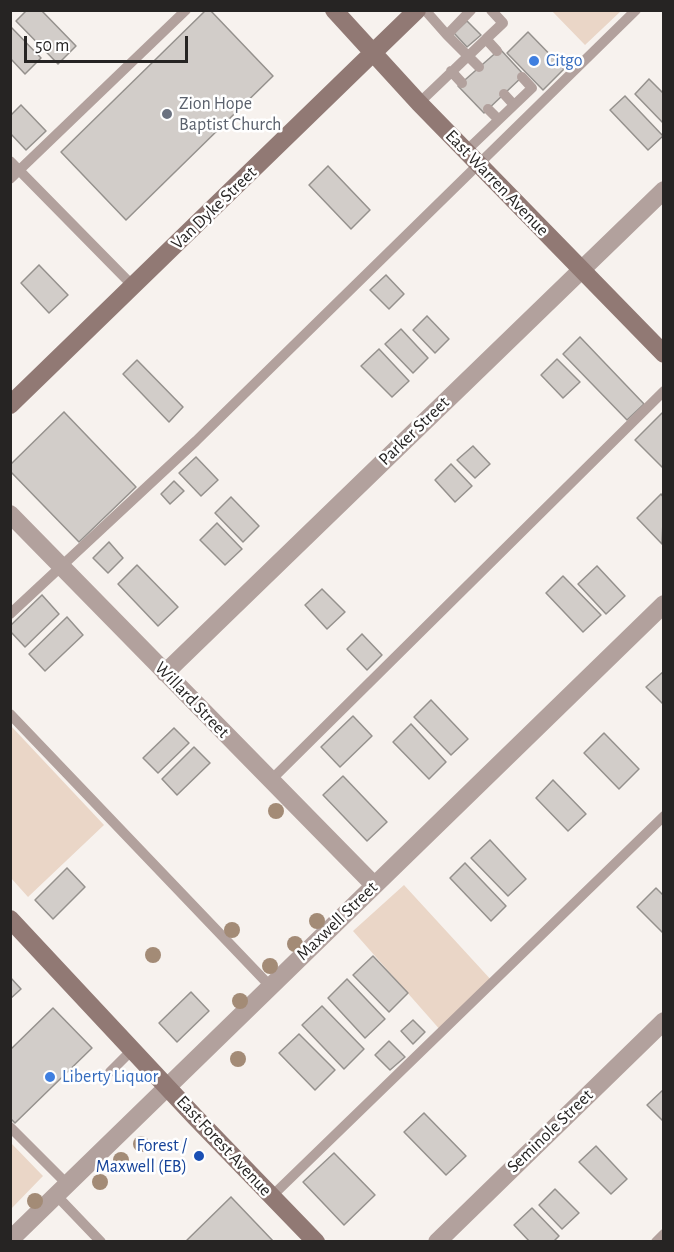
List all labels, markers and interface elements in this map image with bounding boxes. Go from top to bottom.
scale bar [27,24,190,62]
text: 50 m [35,37,69,55]
place label: Citgo [546,50,583,72]
marker: Citgo [527,54,541,68]
place label: Zion Hope Baptist Church [179,93,281,136]
marker: Zion Hope Baptist Church [160,107,174,121]
street label: East Warren Avenue [441,125,553,241]
street label: Van Dyke Street [167,162,261,254]
street label: Parker Street [374,392,454,470]
street label: Willard Street [150,657,234,743]
street label: Maxwell Street [292,877,382,965]
place label: Liberty Liquor [62,1066,158,1088]
marker: Liberty Liquor [43,1070,57,1084]
street label: Seminole Street [502,1085,598,1177]
street label: East Forest Avenue [172,1091,276,1201]
place label: Forest / Maxwell (EB) [96,1135,187,1178]
marker: Forest / Maxwell (EB) [192,1149,206,1163]

